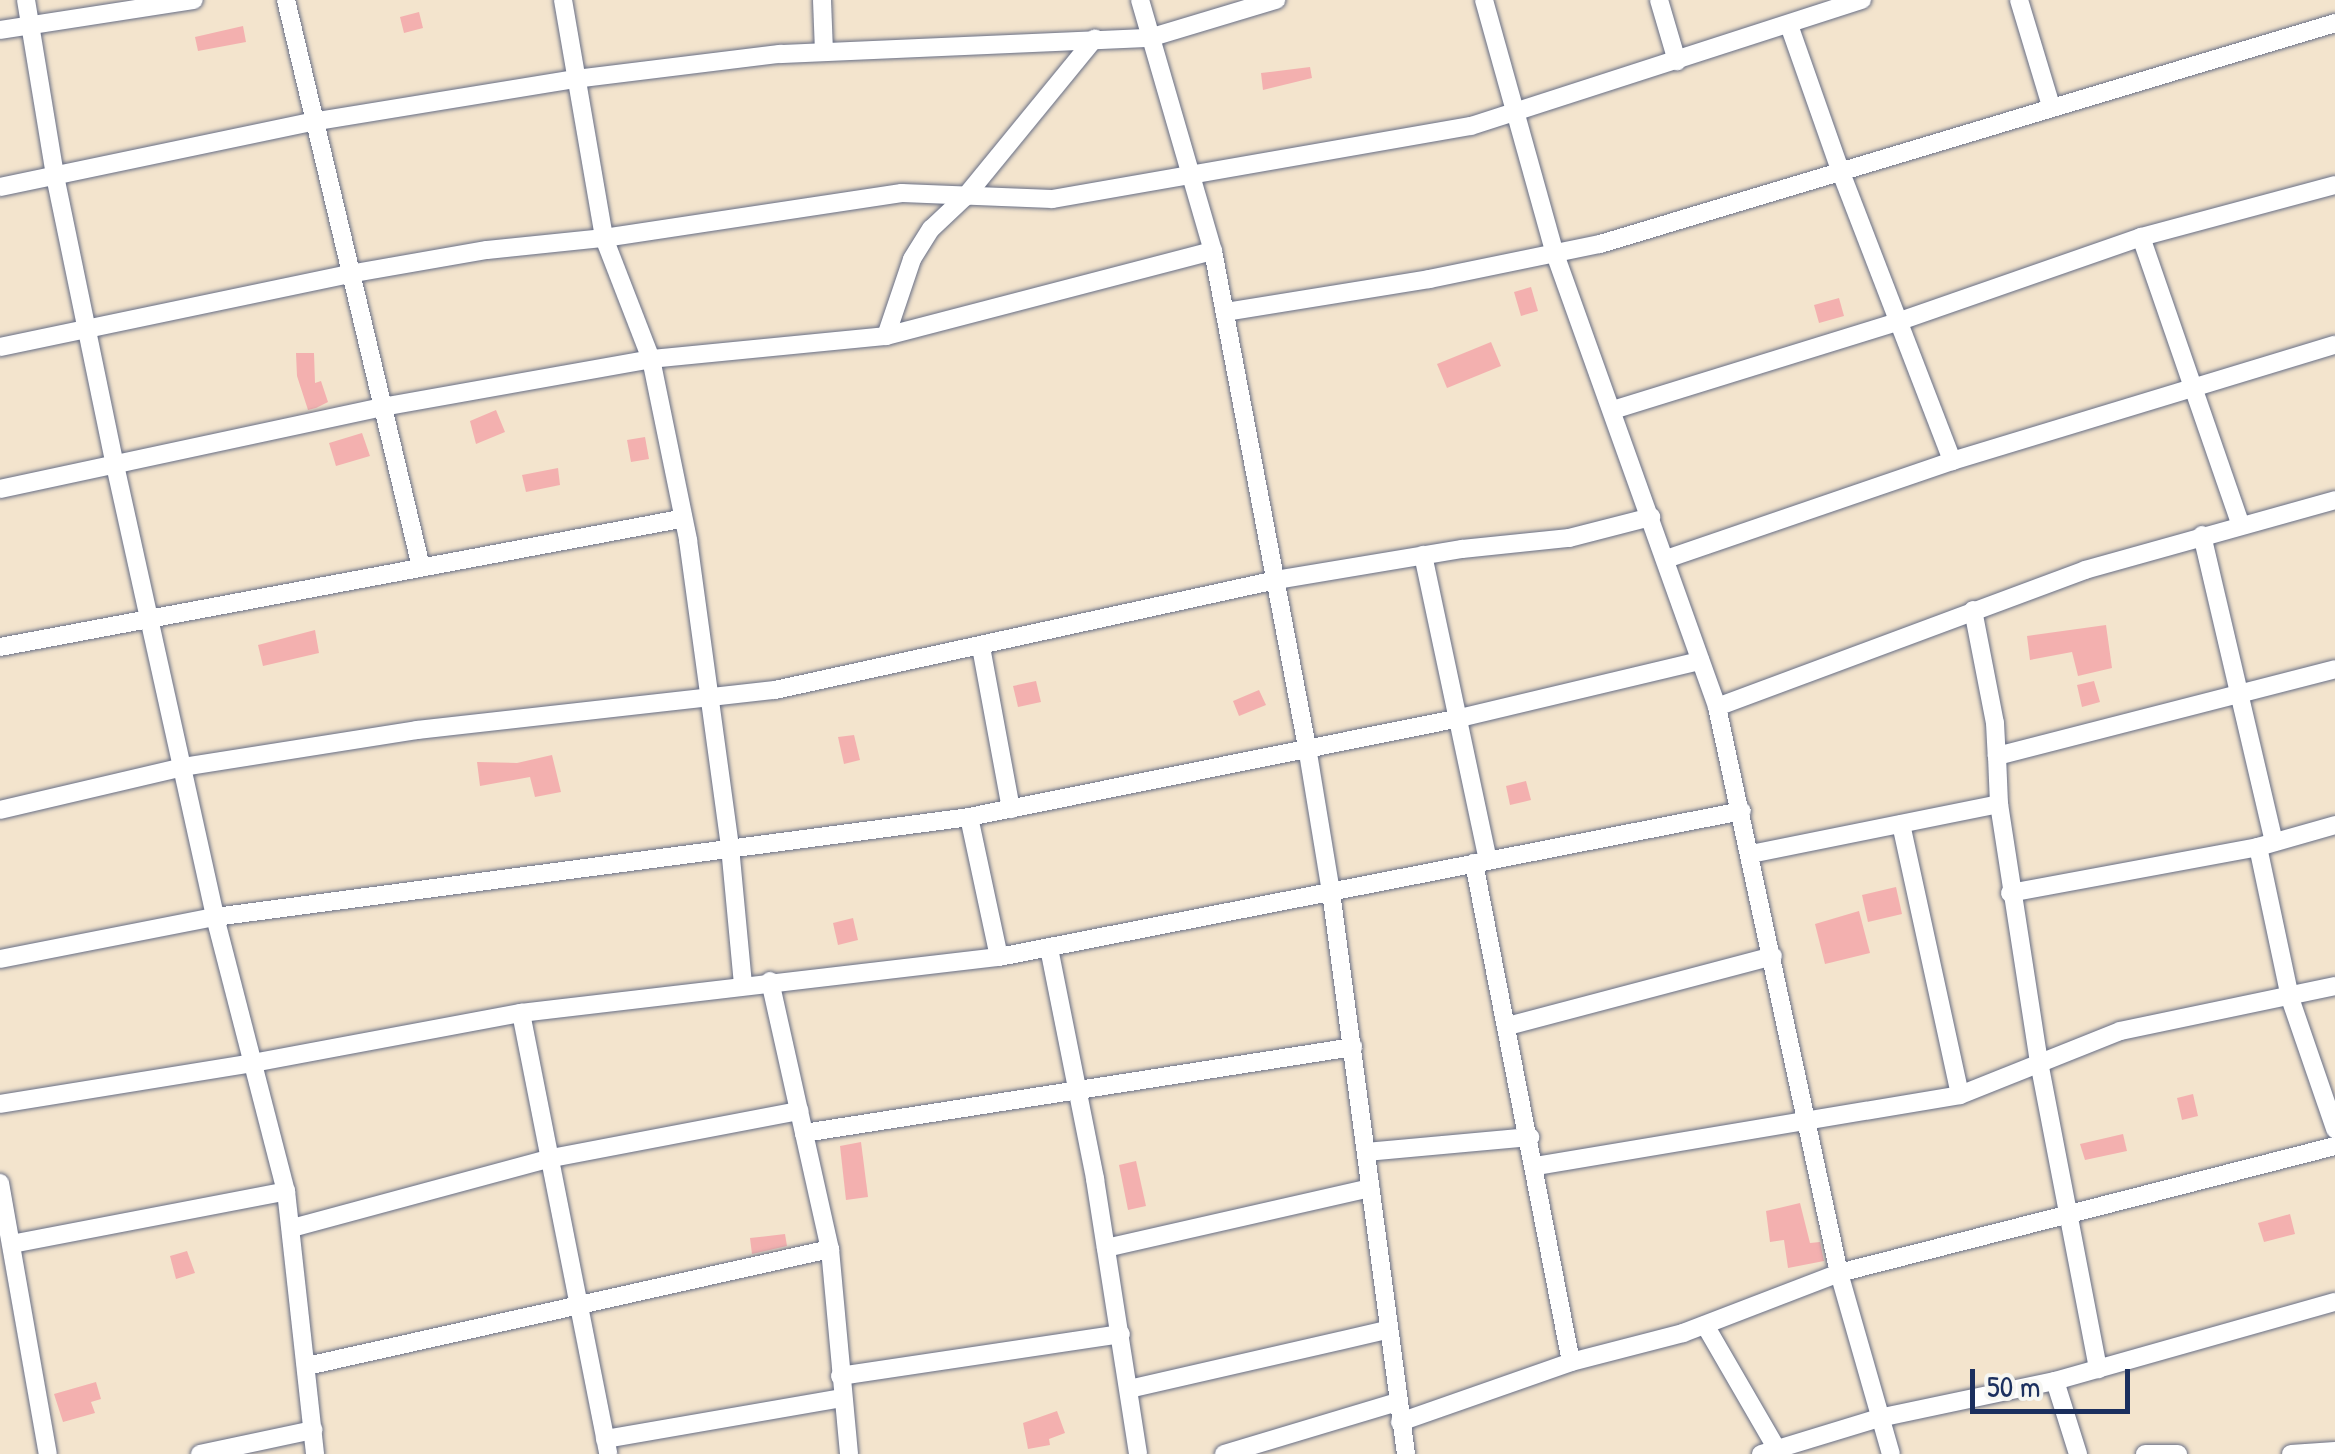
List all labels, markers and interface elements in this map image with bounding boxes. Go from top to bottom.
scale bar [1975,1349,2135,1411]
text: 50 m [1987,1366,2040,1406]

